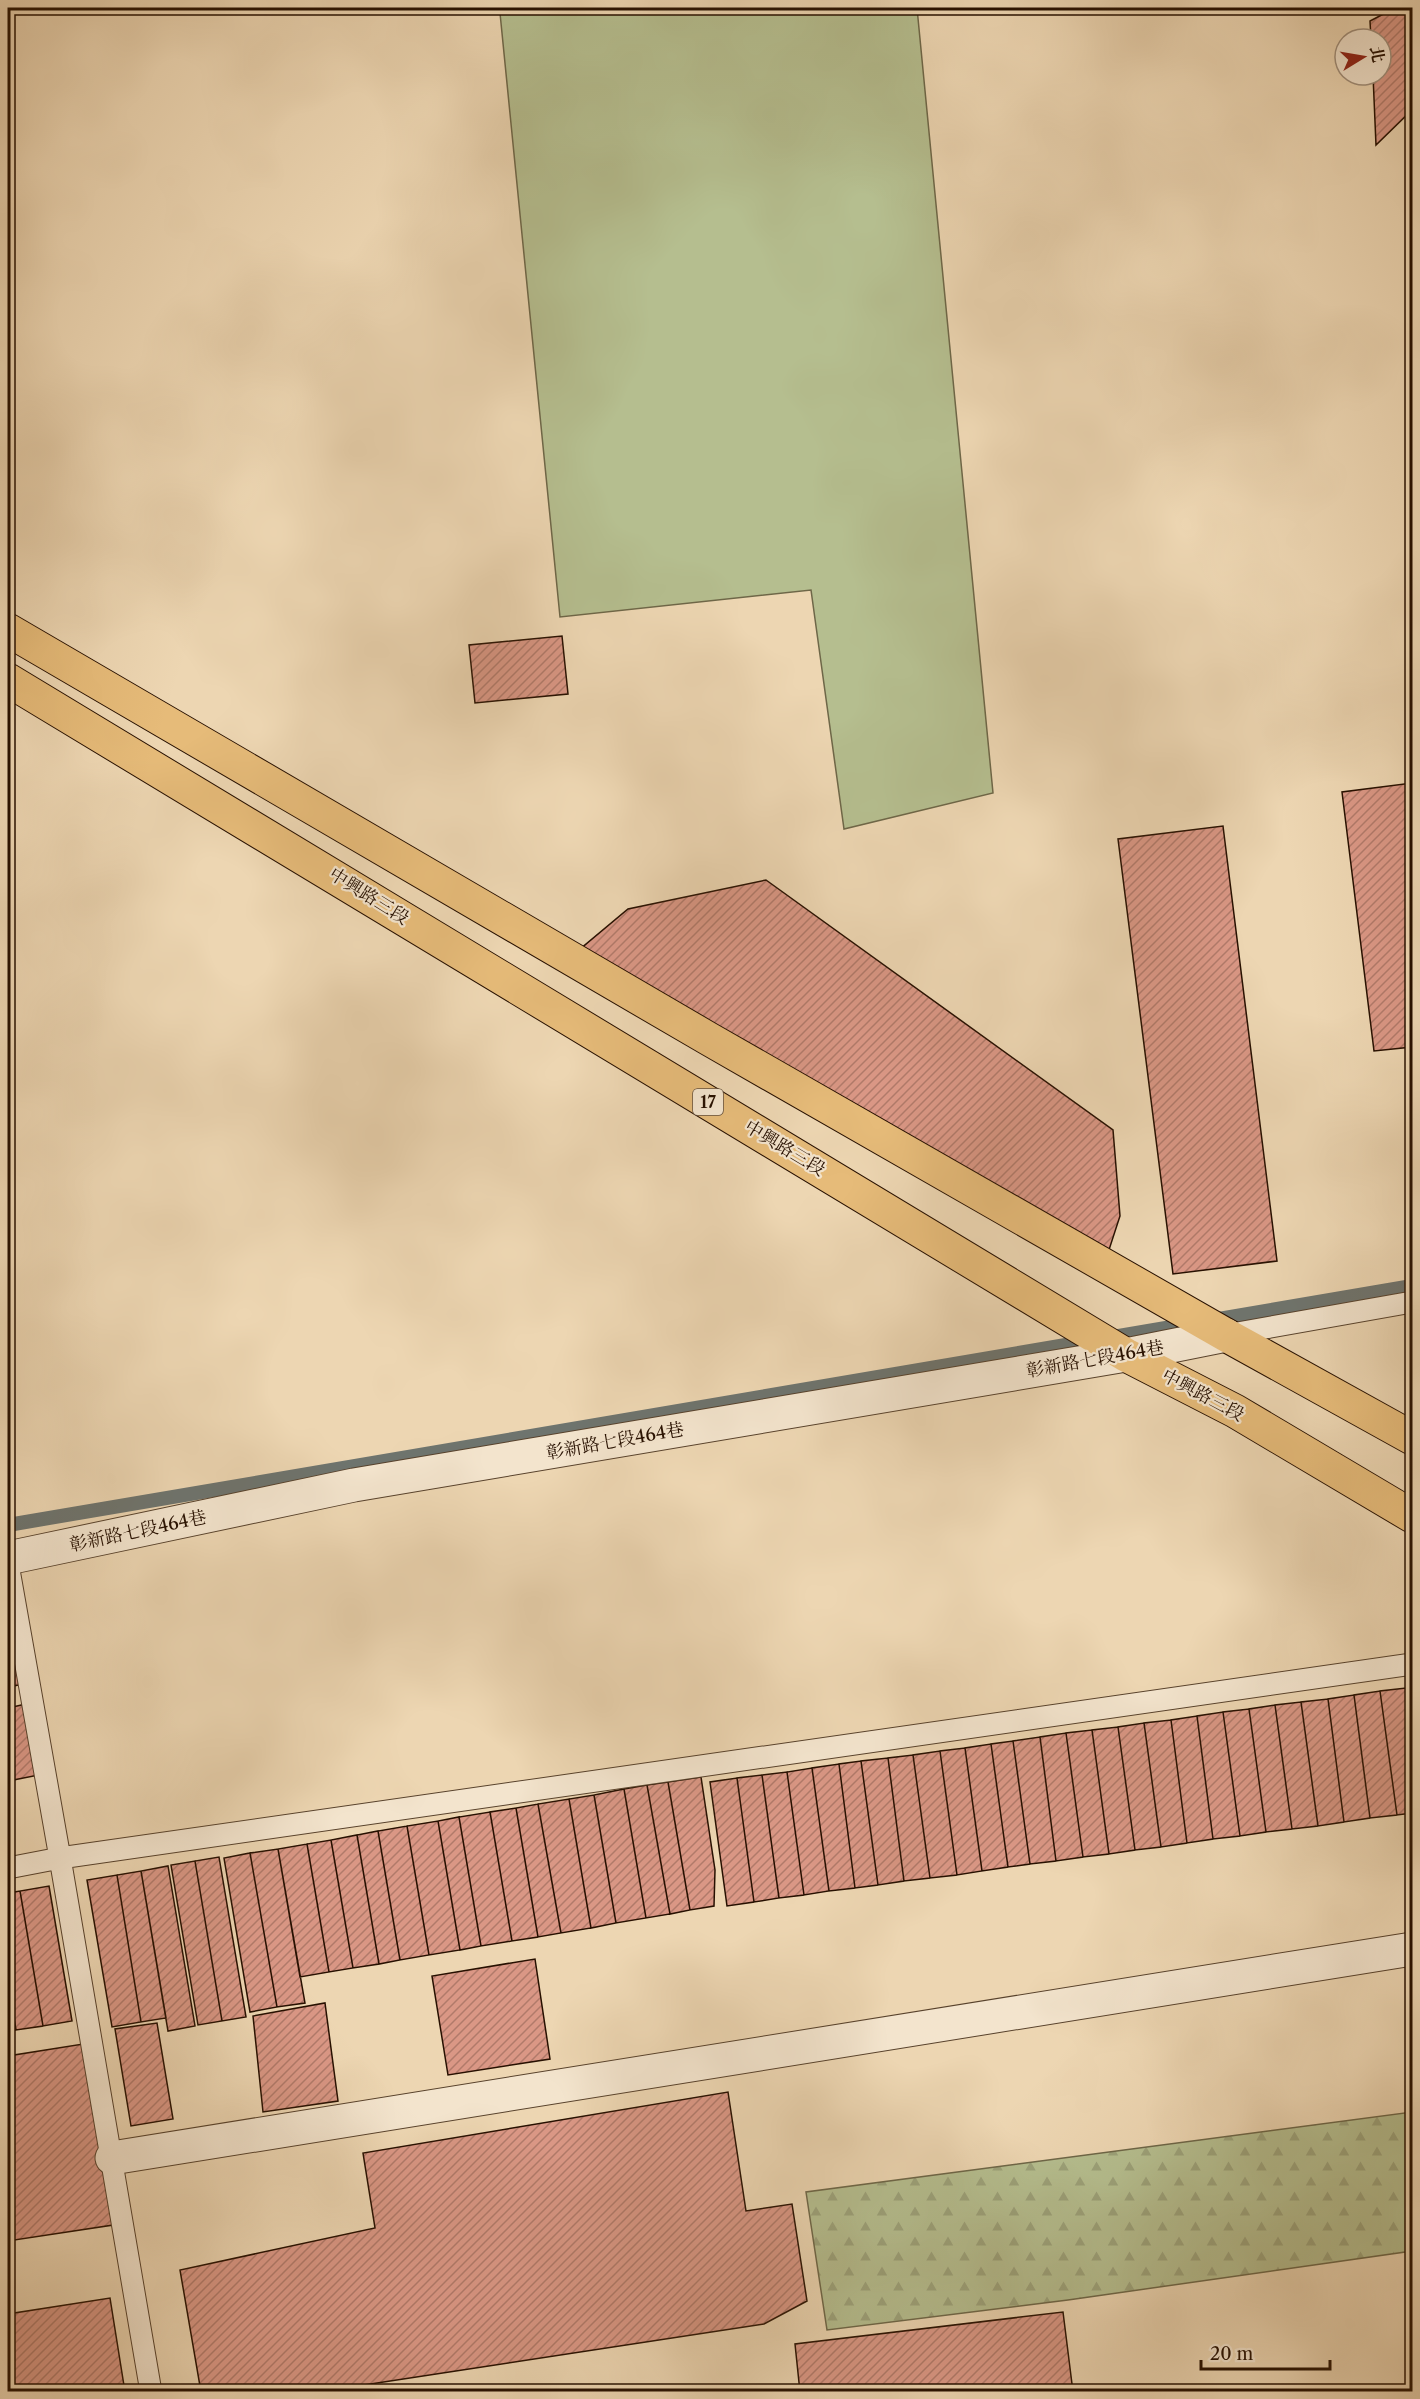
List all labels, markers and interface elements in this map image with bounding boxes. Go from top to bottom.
north arrow [1333,27,1393,87]
text: 北 [1366,44,1389,64]
street label: 中興路三段 [325,863,413,929]
road number: 17 [693,1089,723,1115]
street label: 中興路三段 [741,1115,829,1181]
street label: 彰新路七段464巷 [1024,1336,1166,1382]
street label: 中興路三段 [1158,1364,1248,1426]
street label: 彰新路七段464巷 [544,1418,686,1464]
street label: 彰新路七段464巷 [68,1506,208,1556]
scale bar [1201,2333,1330,2371]
text: 20 m [1210,2343,1254,2365]

